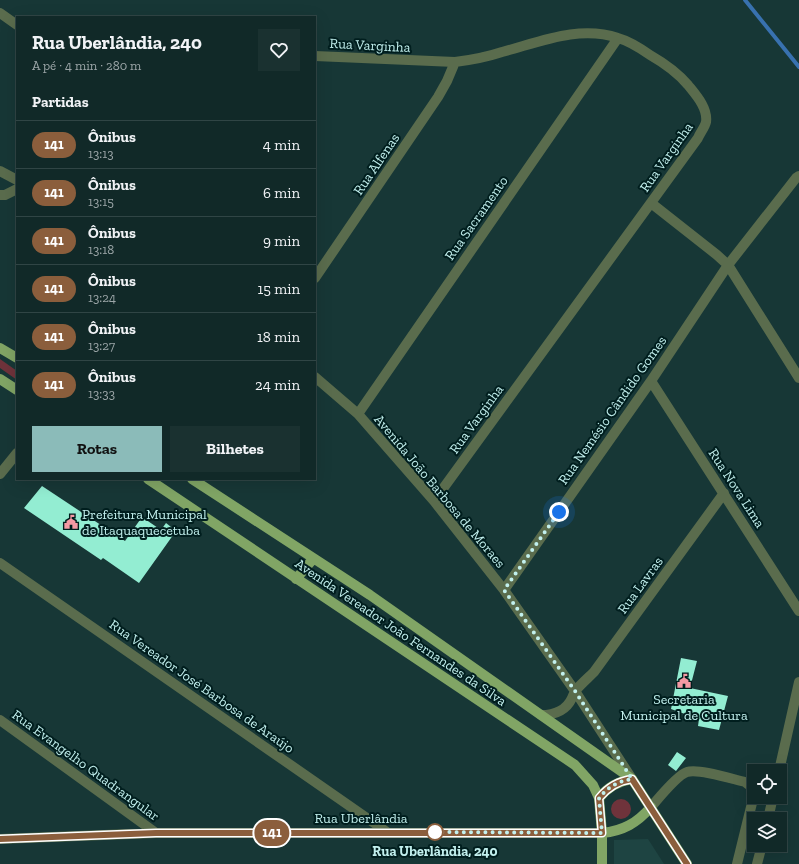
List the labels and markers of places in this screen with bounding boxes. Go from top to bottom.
place label: Prefeitura Municipal de Itaquaquecetuba [82,506,207,539]
public building icon: Prefeitura Municipal de Itaquaquecetuba [63,514,79,530]
public building icon: Secretaria Municipal de Cultura [676,673,692,689]
place label: Secretaria Municipal de Cultura [620,691,748,724]
marker: Rua Uberlândia, 240 [426,823,444,841]
place label: Rua Uberlândia, 240 [372,843,498,860]

